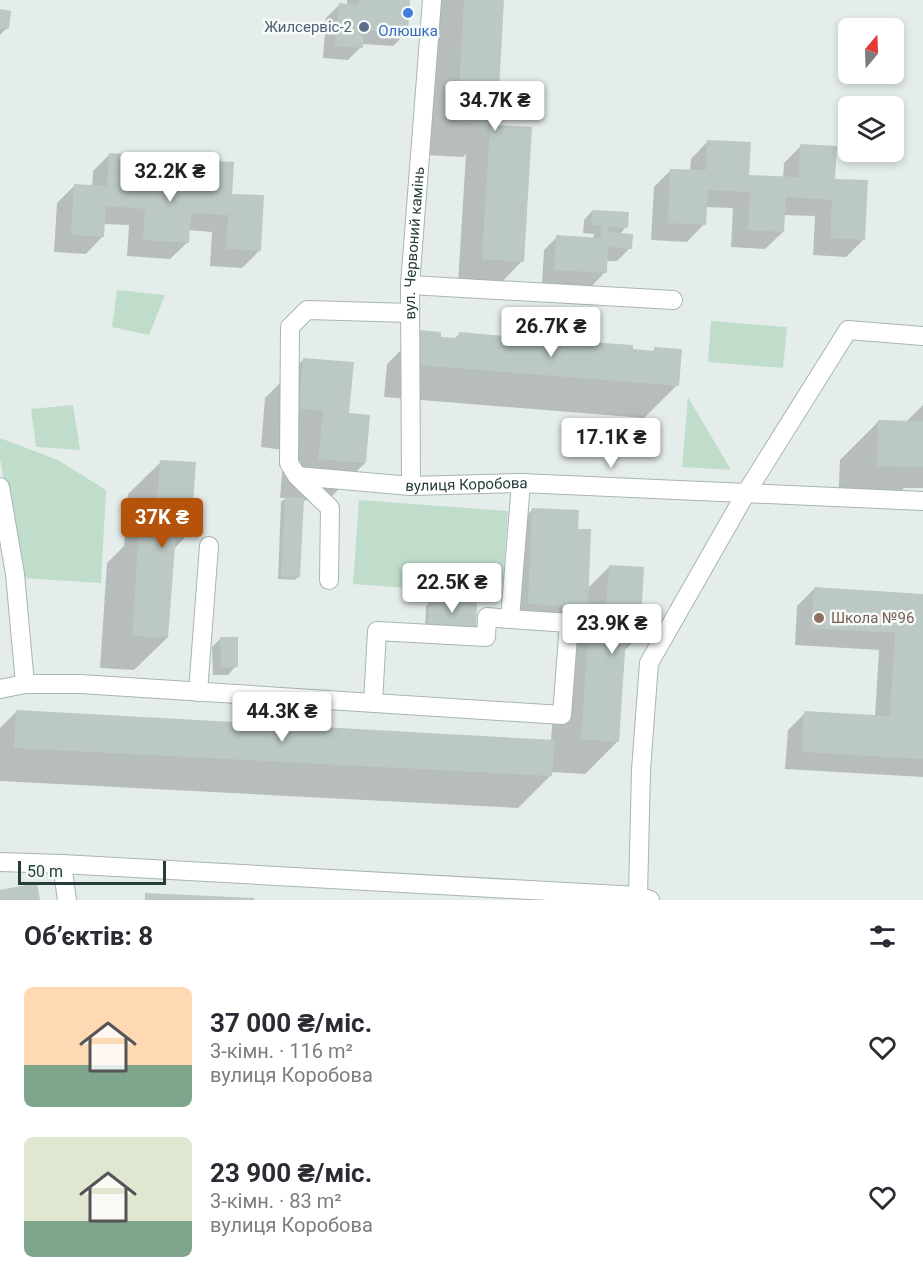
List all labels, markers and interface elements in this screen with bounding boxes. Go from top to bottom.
marker: Олюшка [401,6,415,20]
place label: Жилсервіс-2 [264,18,352,36]
north arrow [838,18,904,84]
map controls [838,18,904,162]
marker: Жилсервіс-2 [357,20,371,34]
place label: Олюшка [378,22,438,40]
pin: 34.7K ₴ [440,81,550,132]
text: 34.7K ₴ [459,88,531,112]
button: layers [838,96,904,162]
pin: 32.2K ₴ [115,152,225,203]
text: 32.2K ₴ [134,159,206,183]
street label: вул. Червоний камінь [401,166,428,320]
pin: 26.7K ₴ [496,307,606,358]
text: 26.7K ₴ [515,314,587,338]
pin: 17.1K ₴ [556,418,666,469]
text: 17.1K ₴ [575,425,647,449]
street label: вулиця Коробова [405,474,528,495]
pin: 37K ₴ [120,498,204,549]
text: 37K ₴ [135,505,189,529]
pin: 22.5K ₴ [397,563,507,614]
text: 22.5K ₴ [416,570,488,594]
pin: 23.9K ₴ [557,604,667,655]
place label: Школа №96 [831,609,914,627]
text: 23.9K ₴ [576,611,648,635]
marker: Школа №96 [812,611,826,625]
pin: 44.3K ₴ [227,692,337,743]
text: 44.3K ₴ [246,699,318,723]
scale bar [18,858,166,886]
text: 50 m [27,862,63,881]
icon: filters [866,920,899,953]
text: Об’єктів: 8 [24,921,153,951]
text: 37 000 ₴/міс. [210,1008,372,1038]
icon: home [72,1011,144,1083]
icon: heart [866,1031,899,1064]
text: 3-кімн. · 116 m² [210,1039,353,1063]
text: вулиця Коробова [210,1063,373,1087]
text: 23 900 ₴/міс. [210,1158,372,1188]
icon: home [72,1161,144,1233]
icon: heart [866,1181,899,1214]
text: 3-кімн. · 83 m² [210,1189,342,1213]
text: вулиця Коробова [210,1213,373,1237]

